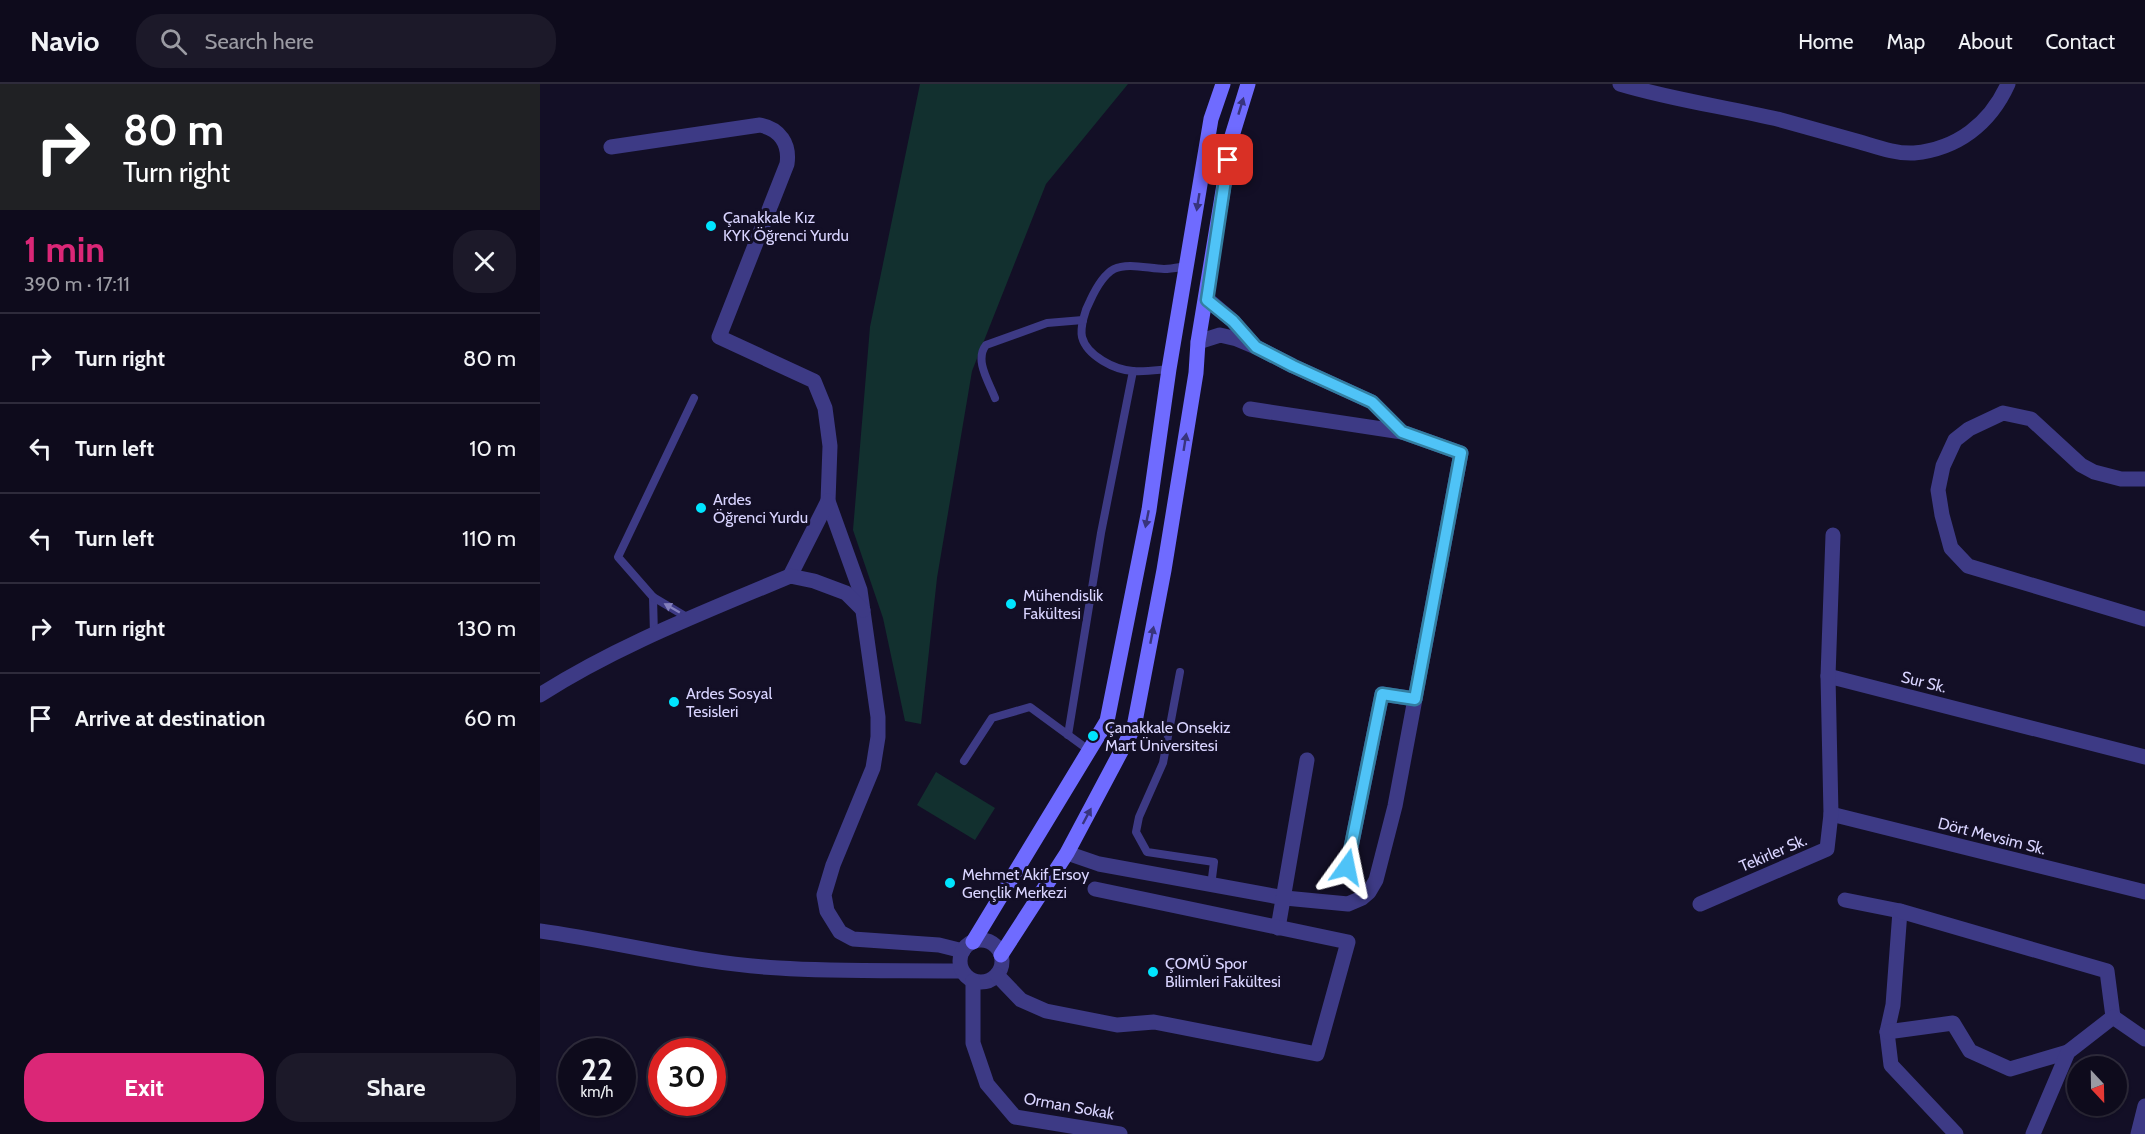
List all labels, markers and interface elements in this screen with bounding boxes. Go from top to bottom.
search box [136,14,556,68]
text: Navio [30,24,100,58]
icon: search [157,25,190,58]
text: Search here [205,28,314,55]
text: Home [1798,29,1854,54]
text: Map [1887,29,1925,54]
text: About [1958,29,2012,54]
text: Contact [2045,29,2115,54]
one-way arrow [1237,97,1247,115]
text: 80 m [123,104,224,156]
icon: right [24,108,102,186]
pin [1202,134,1253,185]
icon: arrive [1211,143,1244,176]
text: Turn right [123,156,230,189]
one-way arrow [1193,193,1202,212]
place label: Çanakkale Kız KYK Öğrenci Yurdu [723,208,849,245]
marker: Çanakkale Kız KYK Öğrenci Yurdu [704,219,718,233]
text: 1 min [24,227,105,271]
button: close [453,230,516,293]
text: 390 m · 17:11 [24,272,130,296]
icon: right [24,342,57,375]
text: Turn right [75,345,165,372]
text: 80 m [463,345,516,372]
icon: left [24,432,57,465]
one-way arrow [1181,433,1190,452]
text: Turn left [75,435,154,462]
text: 10 m [469,435,516,462]
place label: Ardes Öğrenci Yurdu [713,490,808,527]
marker: Ardes Öğrenci Yurdu [694,501,708,515]
one-way arrow [1142,510,1151,529]
icon: left [24,522,57,555]
text: Turn left [75,525,154,552]
text: 110 m [462,525,516,552]
place label: Mühendislik Fakültesi [1023,586,1104,623]
marker: Mühendislik Fakültesi [1004,597,1018,611]
one-way arrow [664,603,680,614]
icon: right [24,612,57,645]
text: Turn right [75,615,165,642]
text: 130 m [457,615,516,642]
one-way arrow [1148,625,1157,644]
street label: Sur Sk. [1899,667,1949,697]
place label: Ardes Sosyal Tesisleri [686,684,772,721]
marker: Ardes Sosyal Tesisleri [667,695,681,709]
icon: arrive [24,702,57,735]
text: Arrive at destination [75,705,265,732]
text: 60 m [464,705,516,732]
place label: Çanakkale Onsekiz Mart Üniversitesi [1105,718,1231,755]
marker: Çanakkale Onsekiz Mart Üniversitesi [1086,729,1100,743]
one-way arrow [1082,807,1092,824]
street label: Dört Mevsim Sk. [1936,813,2048,859]
street label: Tekirler Sk. [1736,830,1810,876]
position arrow [1315,835,1379,899]
place label: Mehmet Akif Ersoy Gençlik Merkezi [962,865,1089,902]
marker: Mehmet Akif Ersoy Gençlik Merkezi [943,876,957,890]
place label: ÇOMÜ Spor Bilimleri Fakültesi [1165,954,1281,991]
marker: ÇOMÜ Spor Bilimleri Fakültesi [1146,965,1160,979]
speed limit sign: 30 [648,1038,726,1116]
text: 22 [581,1051,613,1088]
button: Exit [24,1053,264,1122]
button: Share [276,1053,516,1122]
north arrow [2067,1056,2127,1116]
map controls [2067,1056,2127,1116]
text: km/h [581,1083,613,1101]
street label: Orman Sokak [1022,1089,1117,1123]

